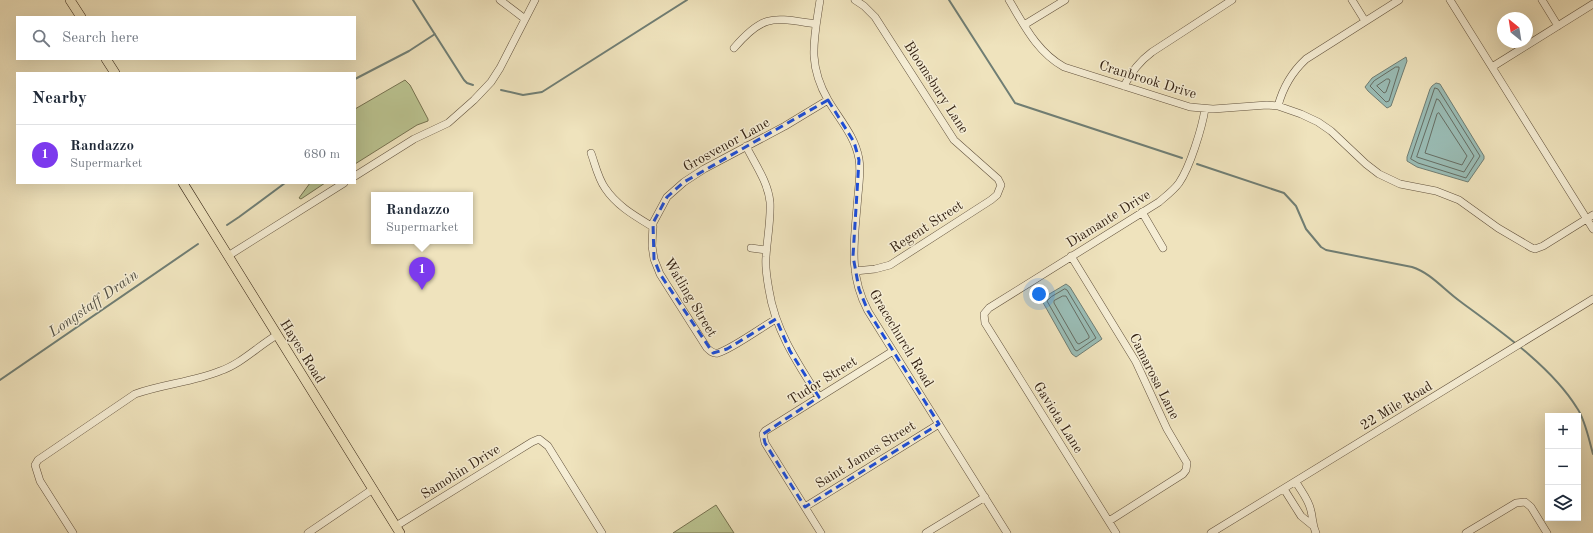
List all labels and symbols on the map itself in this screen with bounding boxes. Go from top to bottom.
north arrow [1497,12,1533,48]
street label: Bloomsbury Lane [901,39,971,136]
street label: Cranbrook Drive [1097,58,1198,101]
street label: Grosvenor Lane [681,115,772,174]
street label: Diamante Drive [1064,187,1153,250]
street label: Regent Street [888,198,966,256]
street label: Watling Street [661,256,719,339]
pin: 1 [409,257,435,290]
water label: Longstaff Drain [46,268,142,341]
your location [1029,284,1049,304]
street label: Gracechurch Road [867,287,936,390]
street label: Hayes Road [277,317,327,386]
street label: Camarosa Lane [1126,331,1182,422]
street label: Tudor Street [786,354,860,408]
street label: 22 Mile Road [1358,379,1435,433]
street label: Gaviota Lane [1031,380,1085,455]
street label: Saint James Street [813,418,918,491]
street label: Samohin Drive [419,442,502,502]

